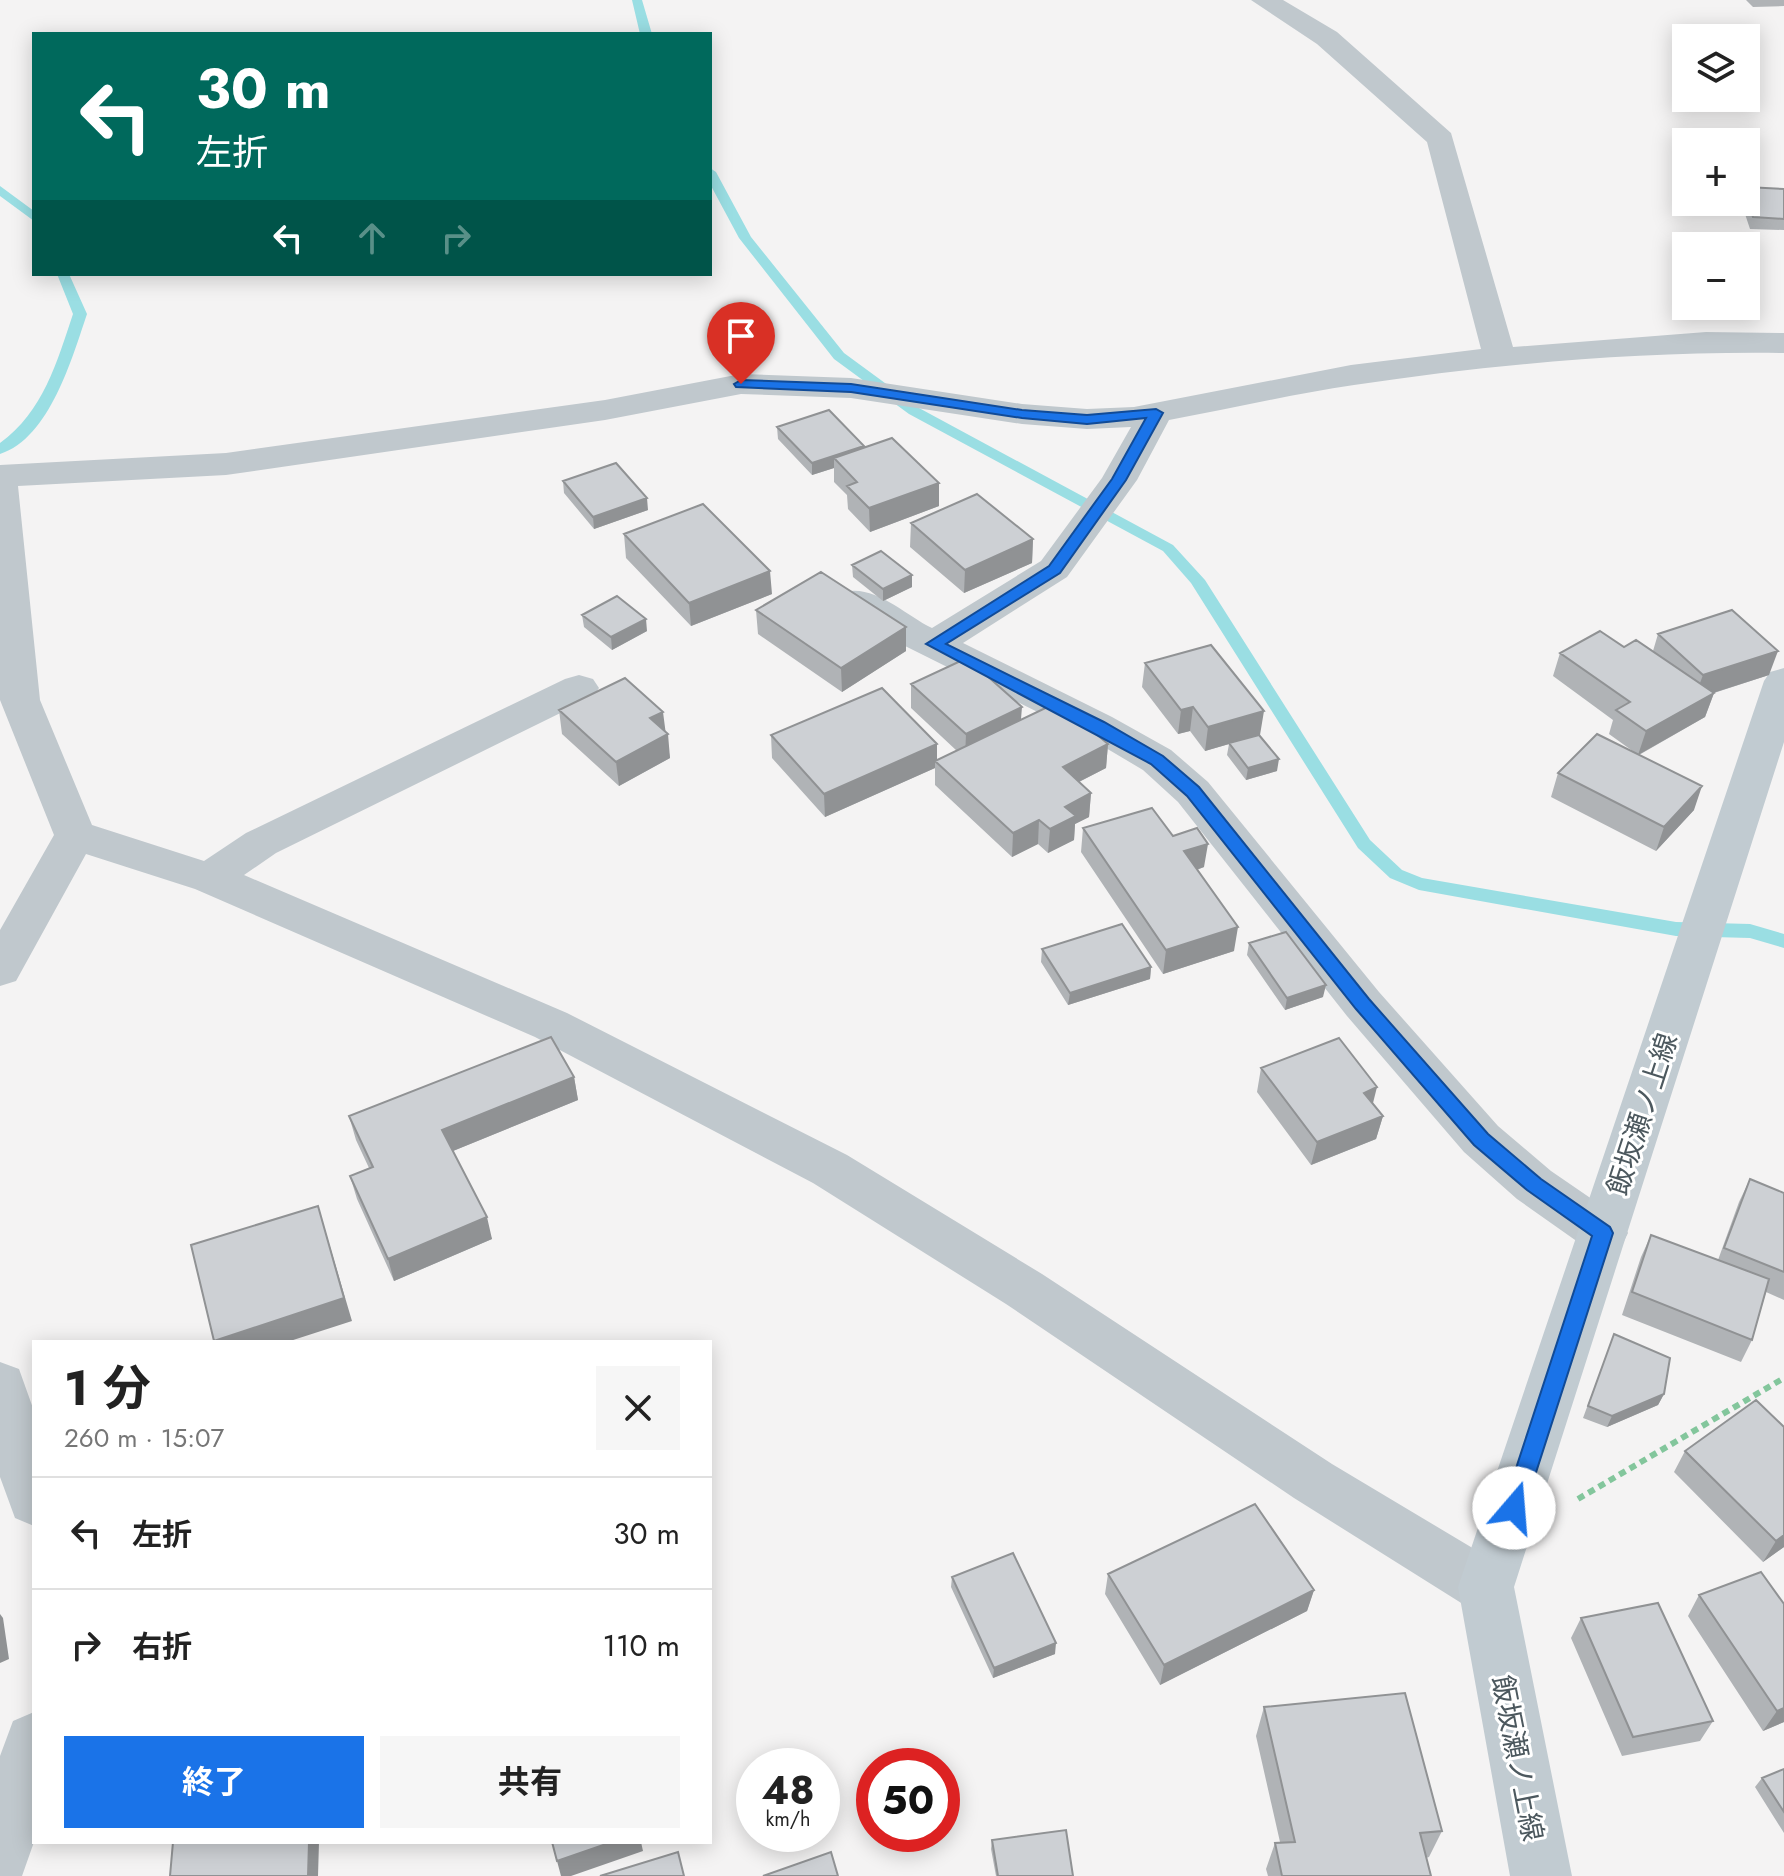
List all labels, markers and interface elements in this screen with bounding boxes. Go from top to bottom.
map controls [1672,24,1760,320]
button: layers [1672,24,1760,112]
text: 30 m [196,48,331,129]
icon: left [64,64,168,168]
text: 左折 [196,126,268,178]
button: + [1672,128,1760,216]
icon: left [266,216,310,260]
icon: ahead [350,216,394,260]
icon: right [434,216,478,260]
button: − [1672,232,1760,320]
pin [707,302,775,384]
icon: arrive [719,314,763,358]
street label: 飯坂瀬ノ上線 [1597,1028,1688,1200]
text: 1 分 [64,1354,151,1423]
button: close [596,1366,680,1450]
text: 260 m · 15:07 [64,1419,224,1457]
position arrow [1472,1466,1556,1550]
icon: left [64,1511,108,1555]
text: 30 m [613,1512,680,1555]
text: 左折 [132,1513,192,1556]
icon: right [64,1623,108,1667]
text: 110 m [603,1624,680,1667]
text: 右折 [132,1625,192,1668]
street label: 飯坂瀬ノ上線 [1481,1672,1554,1844]
button: 終了 [64,1736,364,1828]
button: 共有 [380,1736,680,1828]
speed limit sign: 50 [856,1748,960,1852]
text: 48 [762,1761,815,1819]
text: km/h [765,1805,811,1834]

